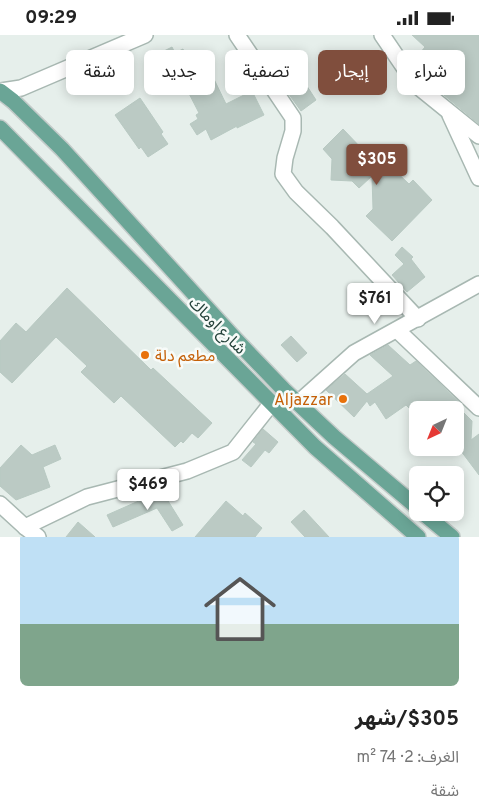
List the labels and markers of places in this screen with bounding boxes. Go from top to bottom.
pin: $305 [347,143,407,186]
pin: $761 [345,283,405,325]
place label: مطعم دلة [155,347,215,368]
marker: مطعم دلة [139,349,151,361]
place label: Aljazzar [274,391,333,411]
marker: Aljazzar [337,393,349,405]
pin: $469 [118,469,178,511]

